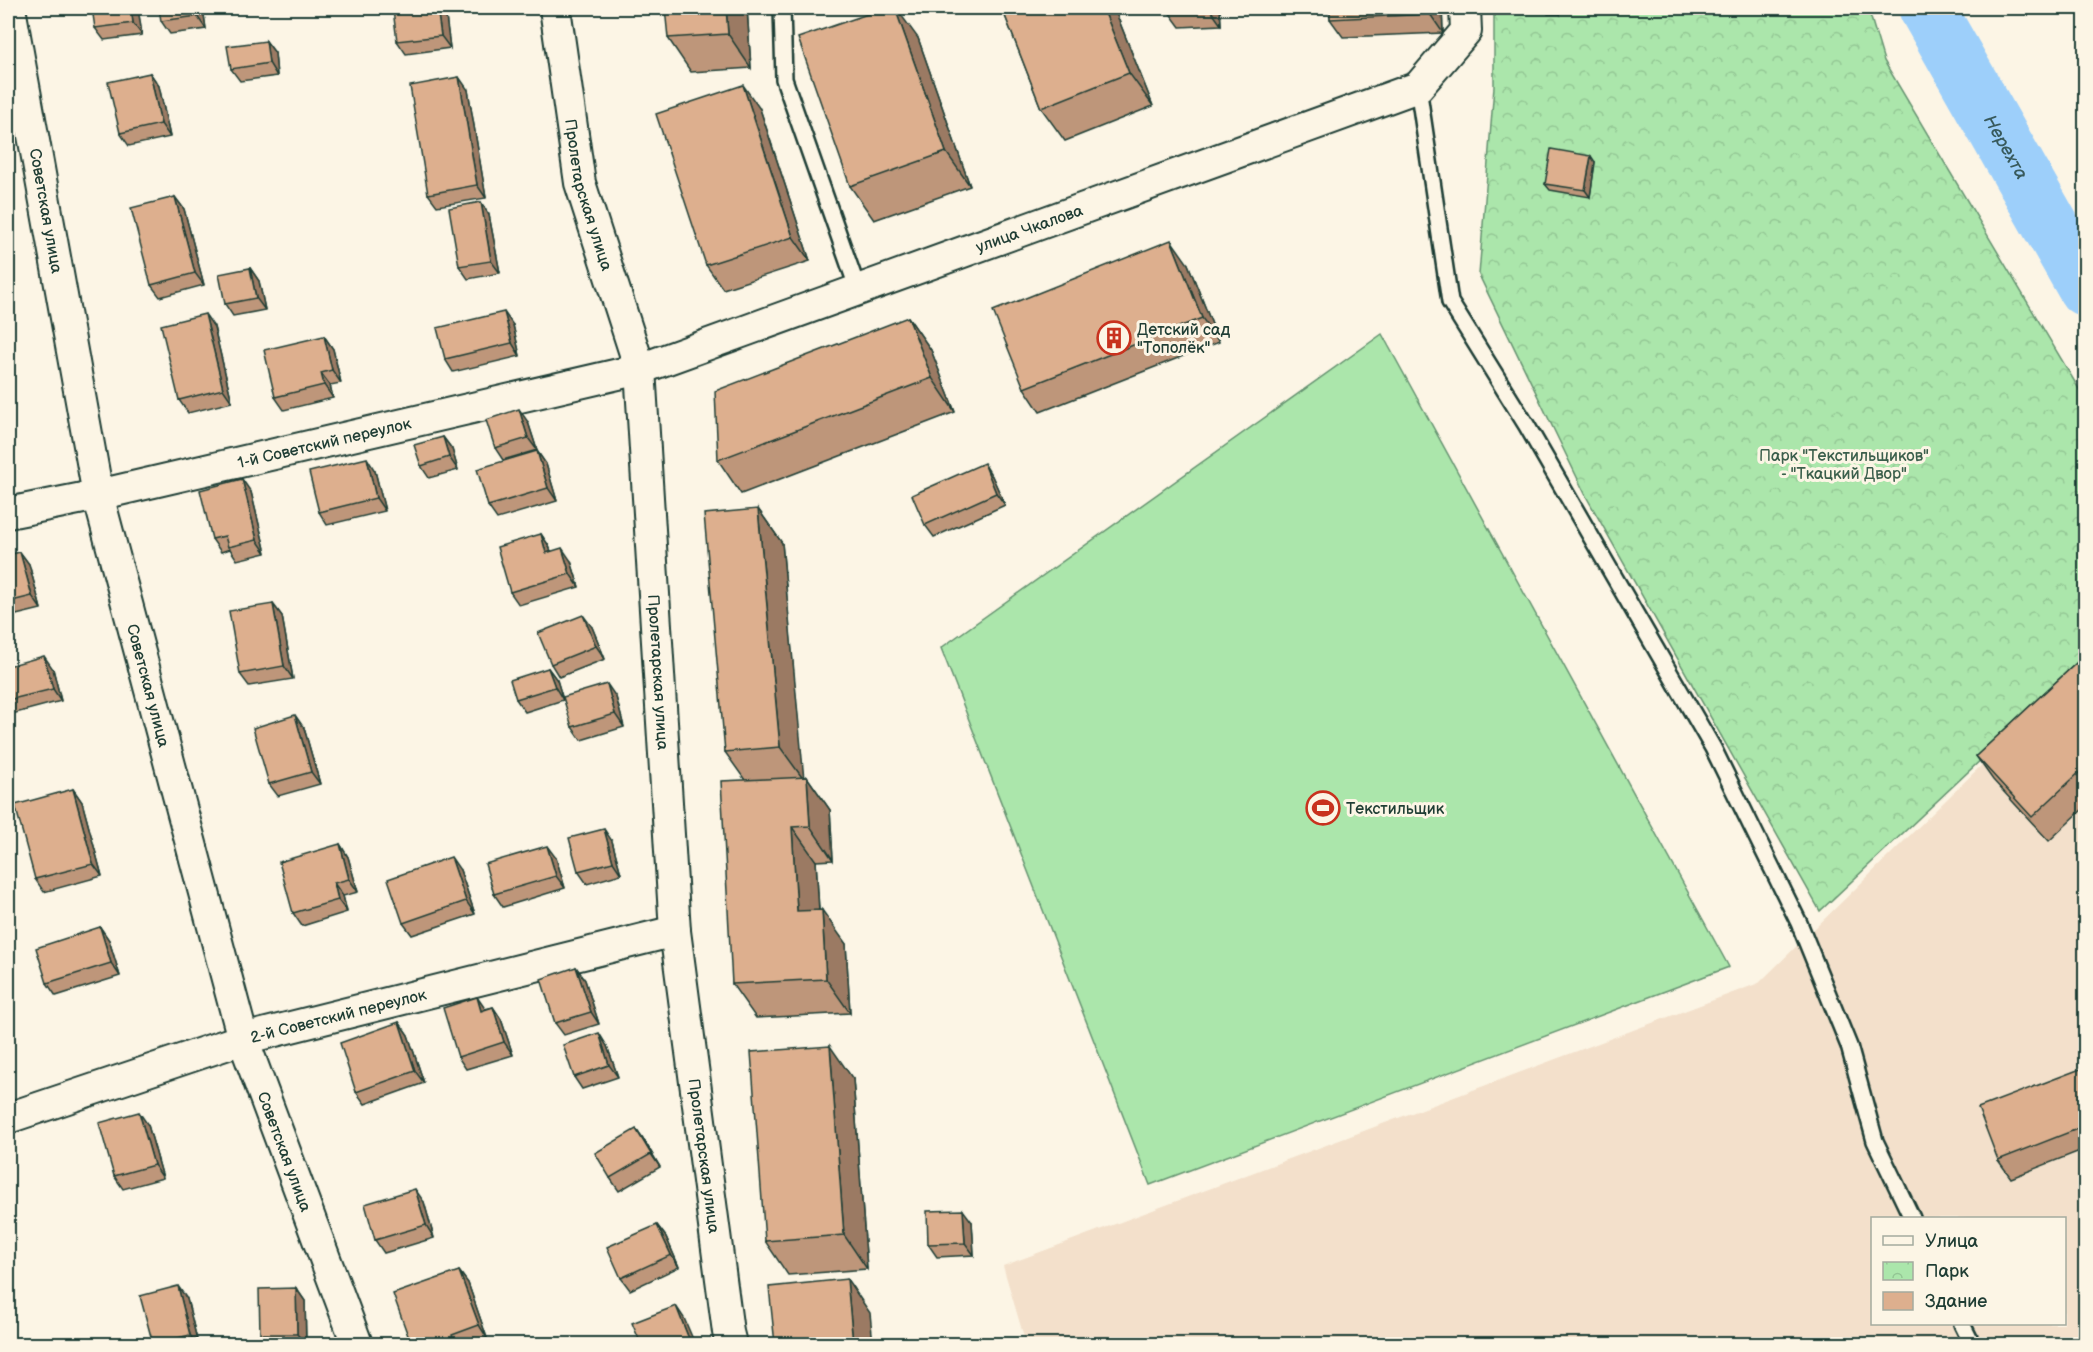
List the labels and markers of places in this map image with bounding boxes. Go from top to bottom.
building icon: Детский сад "Тополёк" [1096,320,1132,356]
place label: Детский сад "Тополёк" [1137,321,1230,358]
sports icon: Текстильщик [1305,790,1341,826]
place label: Текстильщик [1346,800,1445,819]

